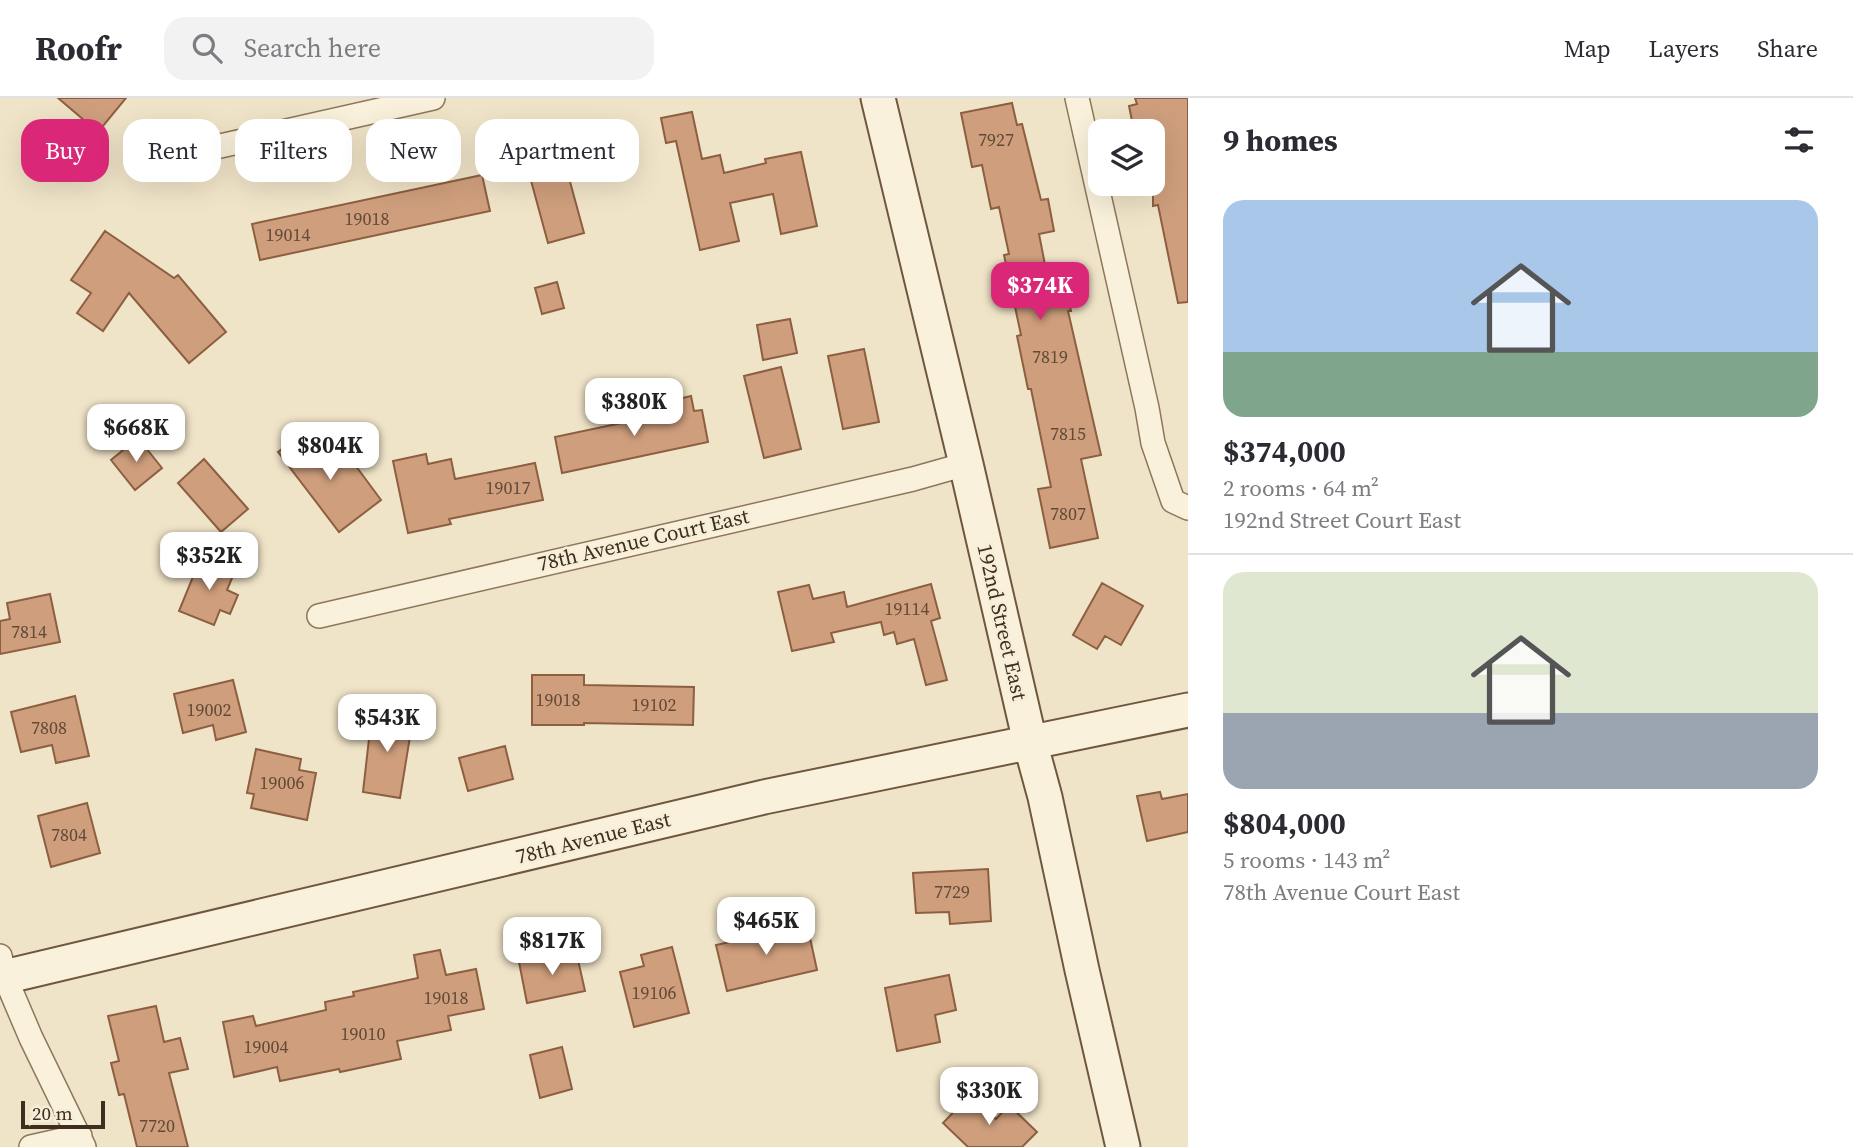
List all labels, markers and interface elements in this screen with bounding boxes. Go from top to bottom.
search box [164,17,654,80]
text: Roofr [35,26,122,71]
icon: search [188,29,226,67]
text: Search here [244,30,381,66]
text: Map [1564,32,1611,65]
text: Layers [1649,32,1719,65]
text: Share [1757,32,1818,65]
chip: Buy [21,119,109,182]
chip: Rent [123,119,221,182]
chip: Filters [235,119,352,182]
chip: New [366,119,461,182]
chip: Apartment [475,119,639,182]
map controls [1088,119,1165,196]
button: layers [1088,119,1165,196]
text: 9 homes [1223,120,1338,161]
icon: filters [1780,121,1818,159]
house number: 7927 [978,127,1014,152]
house number: 19018 [345,206,390,231]
house number: 19014 [266,222,311,247]
icon: home [1458,245,1584,371]
pin: $374K [991,262,1089,322]
text: $374K [1007,269,1073,301]
house number: 7819 [1032,344,1068,369]
pin: $380K [585,378,683,438]
text: $380K [601,385,667,417]
pin: $668K [87,404,185,464]
text: $668K [103,411,169,443]
house number: 7815 [1050,421,1086,446]
pin: $804K [281,422,379,482]
text: $804K [297,429,363,461]
text: $374,000 [1223,431,1346,472]
text: 2 rooms · 64 m² [1223,472,1379,504]
house number: 19017 [486,475,531,500]
street label: 78th Avenue Court East [534,501,752,578]
house number: 7807 [1050,501,1086,526]
text: 192nd Street Court East [1223,504,1461,536]
pin: $352K [160,532,258,592]
text: $352K [176,539,242,571]
street label: 192nd Street East [970,541,1035,703]
house number: 19114 [885,596,930,621]
icon: home [1458,617,1584,743]
house number: 7814 [11,619,47,644]
house number: 19018 [536,687,581,712]
house number: 19102 [632,692,677,717]
pin: $543K [338,694,436,754]
house number: 19002 [187,697,232,722]
text: $543K [354,701,420,733]
house number: 7808 [31,715,67,740]
house number: 19006 [260,770,305,795]
text: $804,000 [1223,803,1346,844]
street label: 78th Avenue East [512,804,673,871]
house number: 7804 [51,822,87,847]
text: 5 rooms · 143 m² [1223,844,1390,876]
text: 78th Avenue Court East [1223,876,1460,908]
house number: 7729 [934,879,970,904]
pin: $465K [717,898,815,957]
text: $465K [733,904,799,936]
pin: $817K [503,918,601,977]
text: $817K [519,924,585,956]
house number: 19106 [632,980,677,1005]
house number: 19018 [424,985,469,1010]
house number: 19010 [341,1021,386,1046]
house number: 19004 [244,1034,289,1059]
pin: $330K [940,1068,1038,1127]
text: $330K [956,1074,1022,1106]
scale bar [21,1098,105,1130]
text: 20 m [32,1100,73,1126]
house number: 7720 [139,1113,175,1138]

